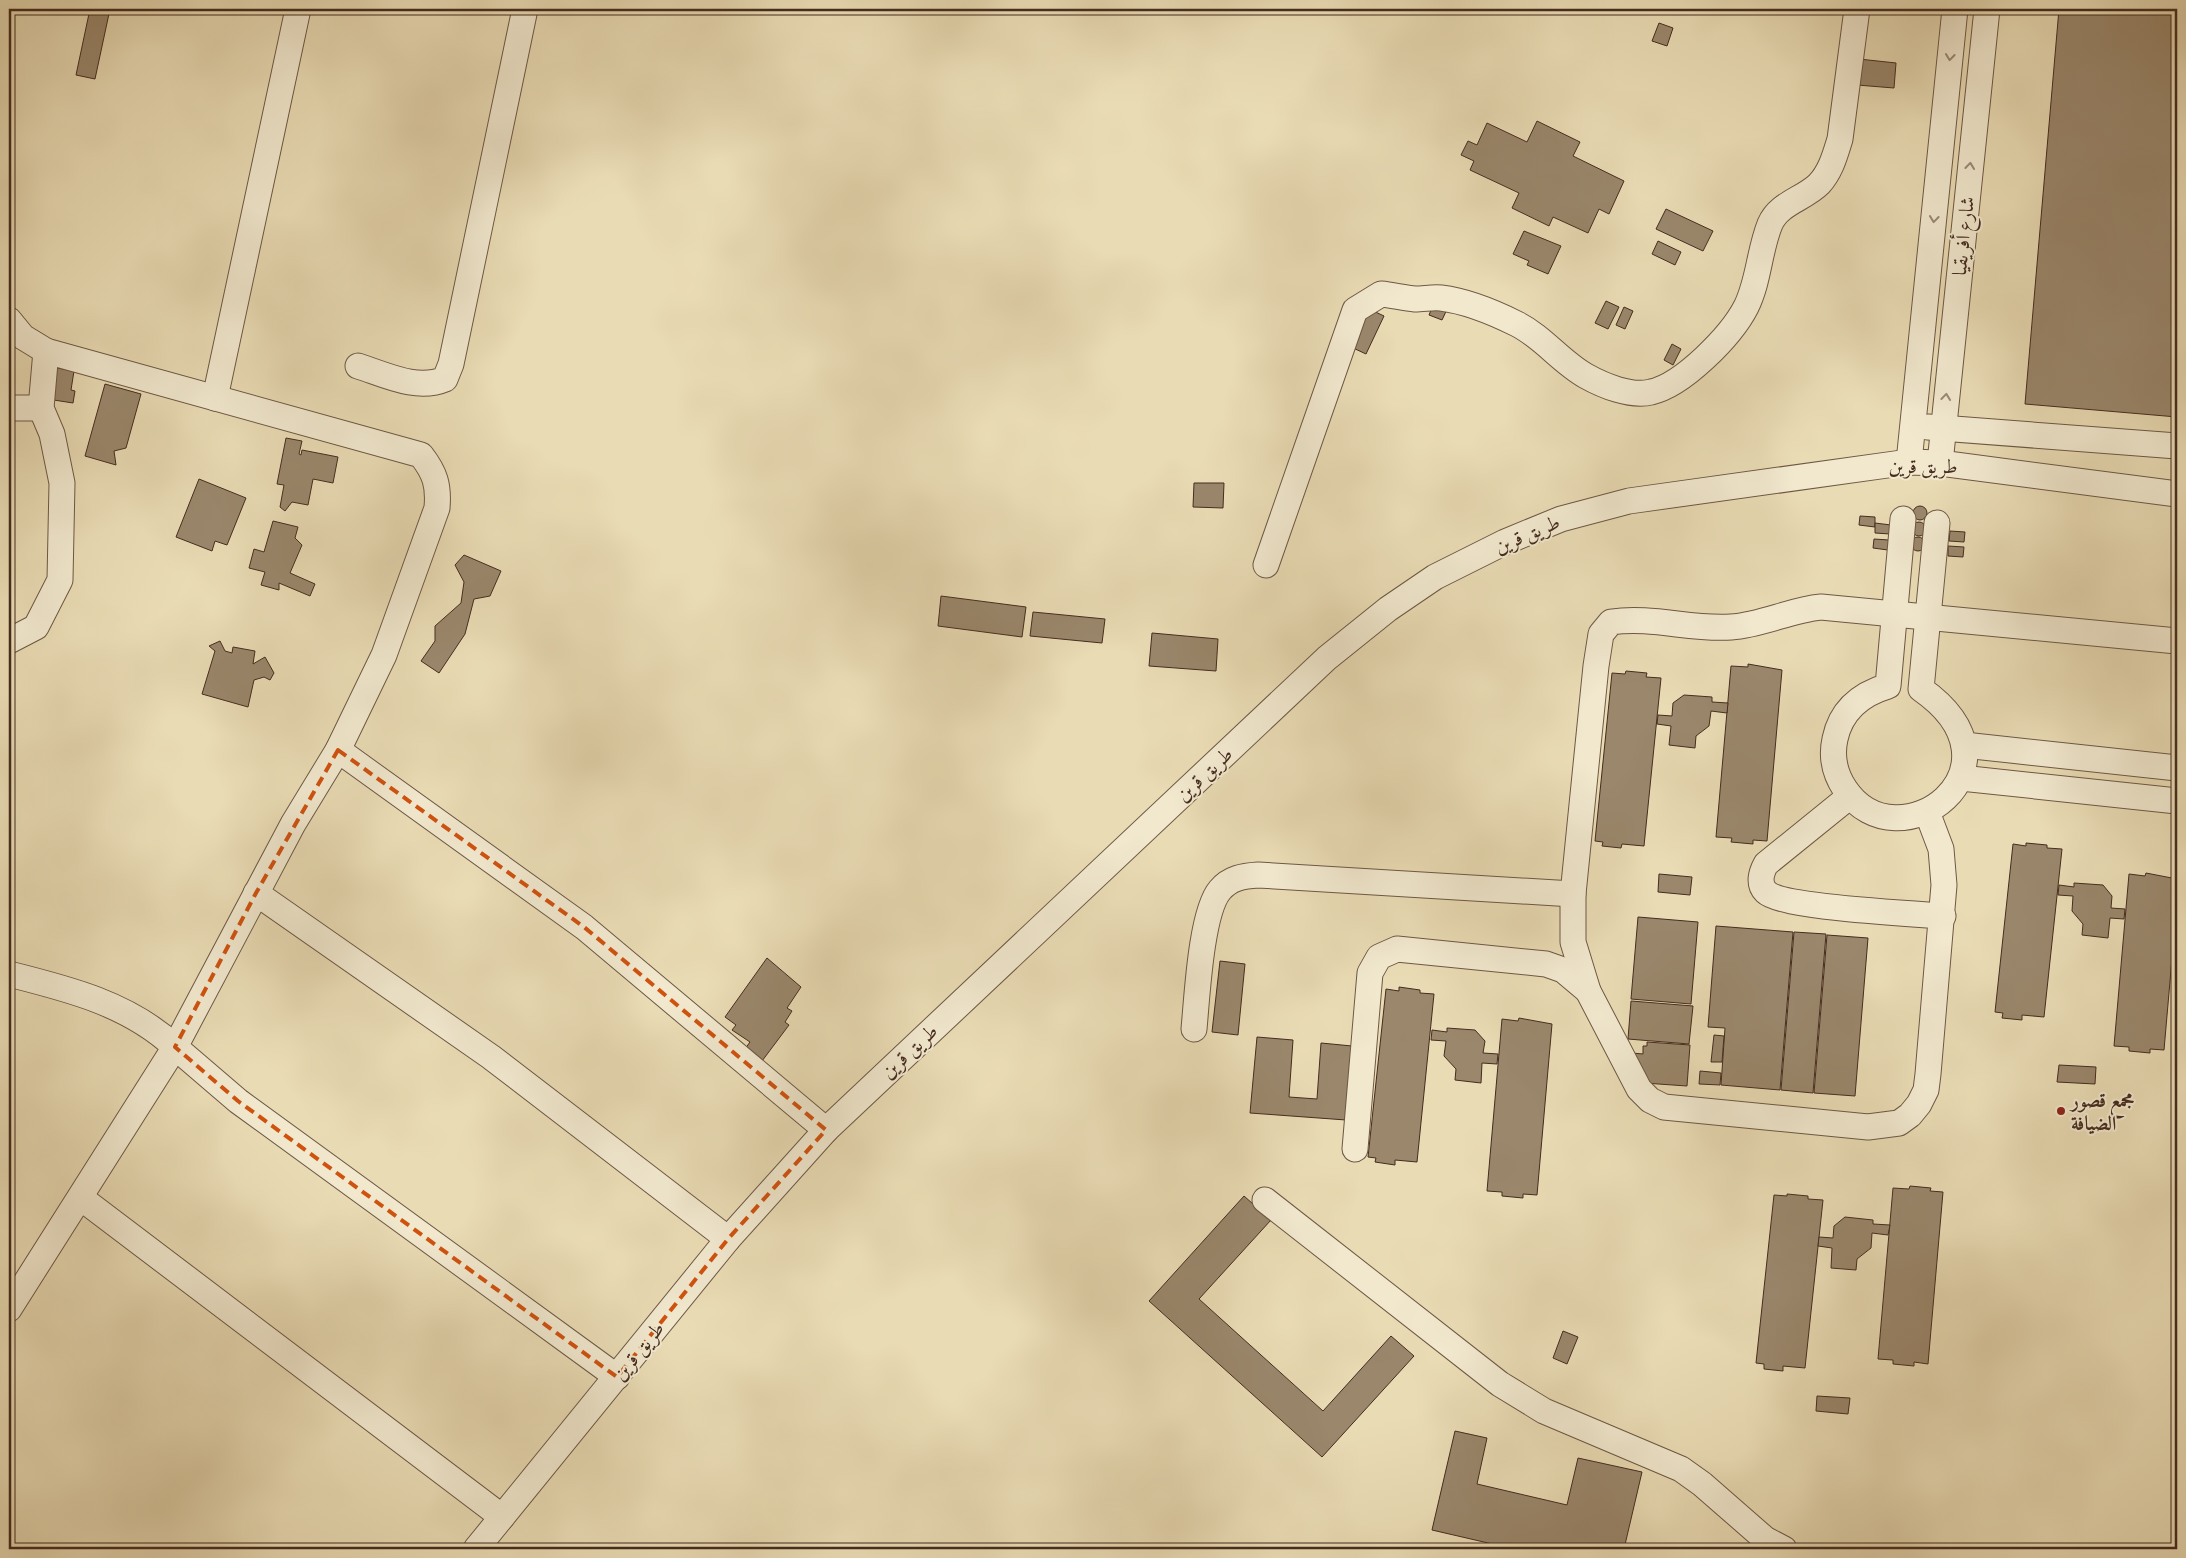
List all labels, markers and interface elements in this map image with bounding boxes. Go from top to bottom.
one-way arrow [1945,54,1956,62]
one-way arrow [1964,161,1975,169]
street label: شارع أفريقيا [1945,195,1985,277]
one-way arrow [1929,215,1940,223]
one-way arrow [1940,393,1951,401]
street label: طريق قرين [1888,453,1958,480]
street label: طريق قرين [1490,509,1564,560]
street label: طريق قرين [1170,741,1239,808]
street label: طريق قرين [875,1018,944,1085]
place label: مجمع قصور الضيافة [2069,1087,2134,1137]
marker: مجمع قصور الضيافة [2055,1105,2067,1117]
street label: طريق قرين [606,1316,671,1387]

